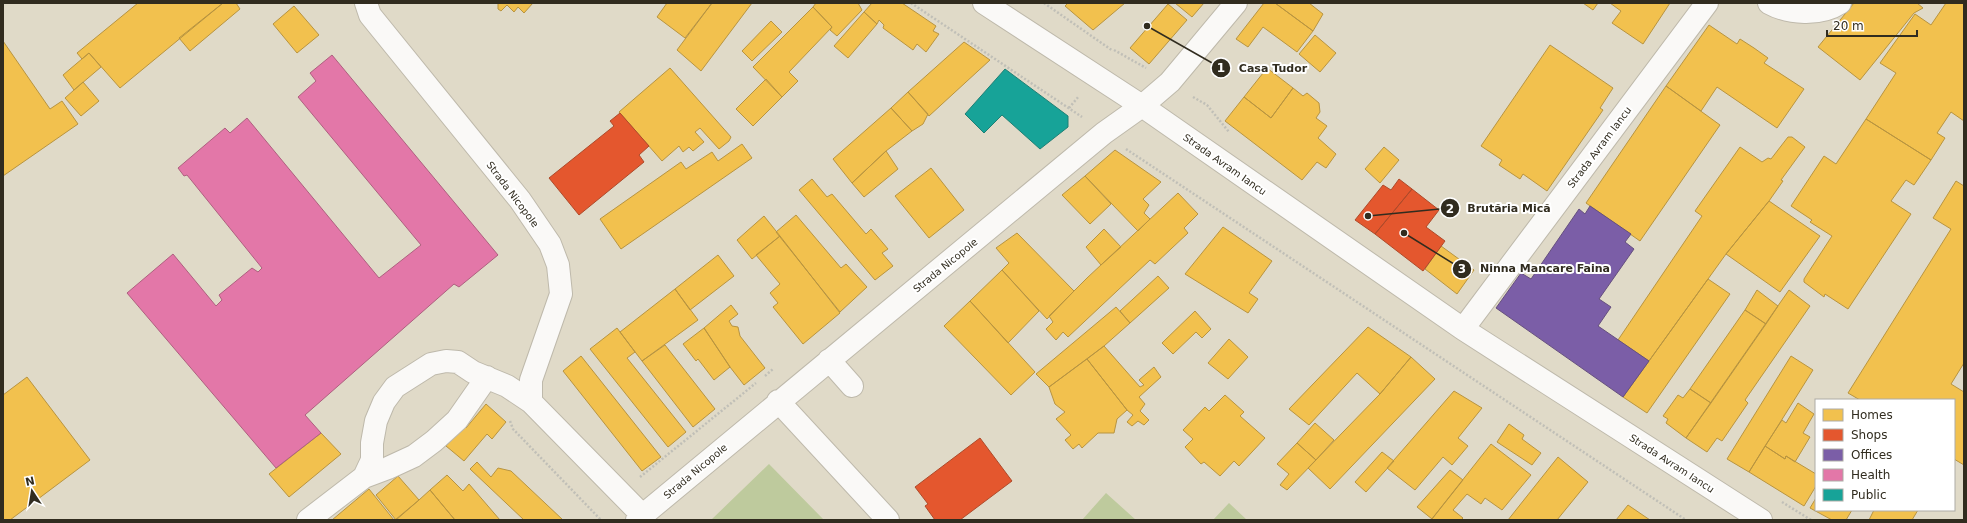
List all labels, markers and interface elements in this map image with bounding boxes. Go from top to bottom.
scale bar [1827,12,1917,38]
text: 20 m [1833,19,1864,33]
callout: Casa Tudor [1211,56,1315,79]
text: 1 [1217,61,1225,75]
text: Casa Tudor [1239,62,1308,75]
street label: Strada Avram Iancu [1565,105,1634,190]
street label: Strada Avram Iancu [1181,132,1268,197]
street label: Strada Nicopole [484,159,541,229]
callout: Brutăria Mică [1440,197,1559,220]
text: 2 [1446,202,1454,216]
text: Brutăria Mică [1467,202,1551,215]
street label: Strada Nicopole [911,236,980,295]
callout: Ninna Mancare Faina [1452,257,1618,280]
text: 3 [1458,262,1466,276]
text: Ninna Mancare Faina [1480,262,1610,275]
legend [1815,399,1955,511]
text: Homes [1851,408,1893,422]
text: Shops [1851,428,1887,442]
street label: Strada Avram Iancu [1627,432,1716,495]
street label: Strada Nicopole [661,442,729,501]
text: Offices [1851,448,1892,462]
text: Health [1851,468,1890,482]
north arrow [12,471,52,511]
text: N [24,474,36,489]
text: Public [1851,488,1887,502]

